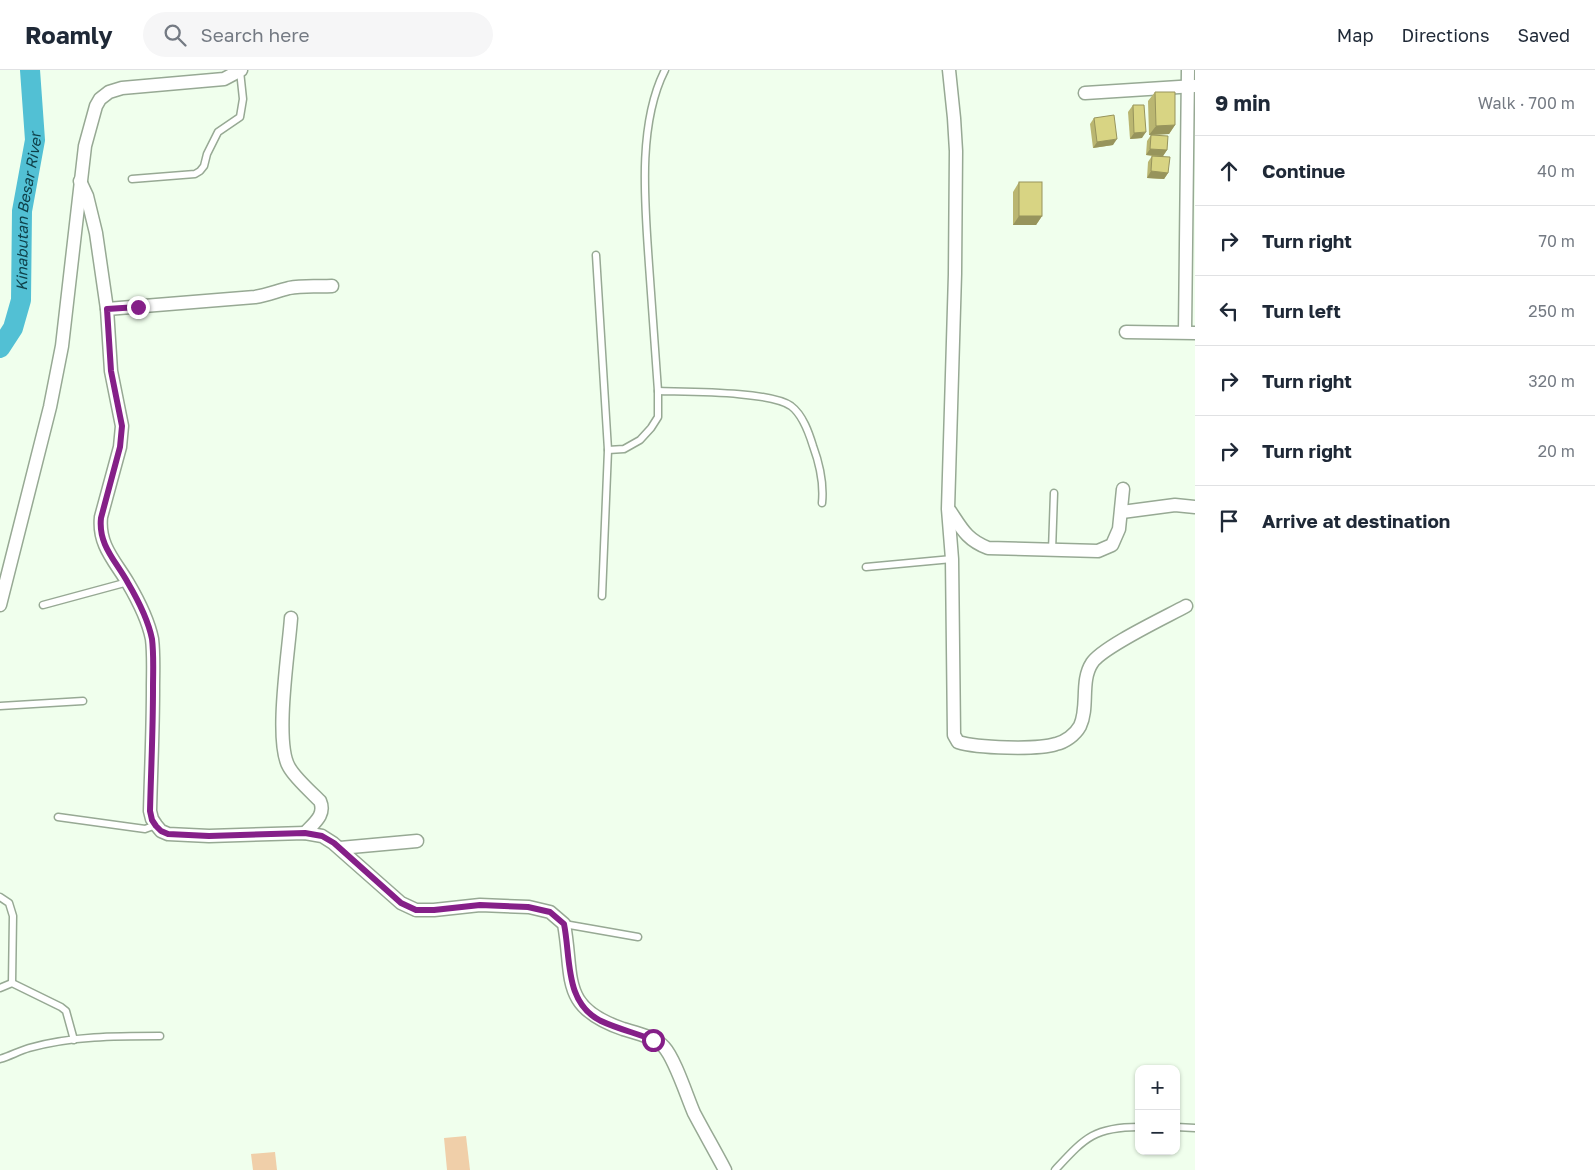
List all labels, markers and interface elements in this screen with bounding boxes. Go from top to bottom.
search box [143,12,493,57]
text: Roamly [25,20,113,49]
icon: search [161,21,189,49]
text: Search here [201,23,309,46]
text: Map [1337,24,1373,46]
text: Directions [1401,24,1489,46]
text: Saved [1517,24,1570,46]
text: 9 min [1215,90,1270,116]
text: Walk · 700 m [1478,93,1575,113]
water label: Kinabutan Besar River [12,130,44,291]
icon: ahead [1215,157,1243,185]
text: Continue [1262,159,1345,182]
text: 40 m [1537,161,1575,181]
icon: right [1215,227,1243,255]
text: Turn right [1262,229,1352,252]
text: 70 m [1538,231,1575,251]
route end [127,296,150,319]
icon: left [1215,297,1243,325]
text: Turn left [1262,299,1341,322]
text: 250 m [1528,301,1575,321]
icon: right [1215,367,1243,395]
text: Turn right [1262,369,1352,392]
text: 320 m [1528,371,1575,391]
icon: right [1215,437,1243,465]
text: Turn right [1262,439,1352,462]
text: 20 m [1538,441,1575,461]
icon: arrive [1215,507,1243,535]
text: Arrive at destination [1262,509,1450,532]
route start [642,1029,665,1052]
map controls [1135,1065,1180,1155]
button: + [1135,1065,1180,1110]
button: − [1135,1110,1180,1155]

